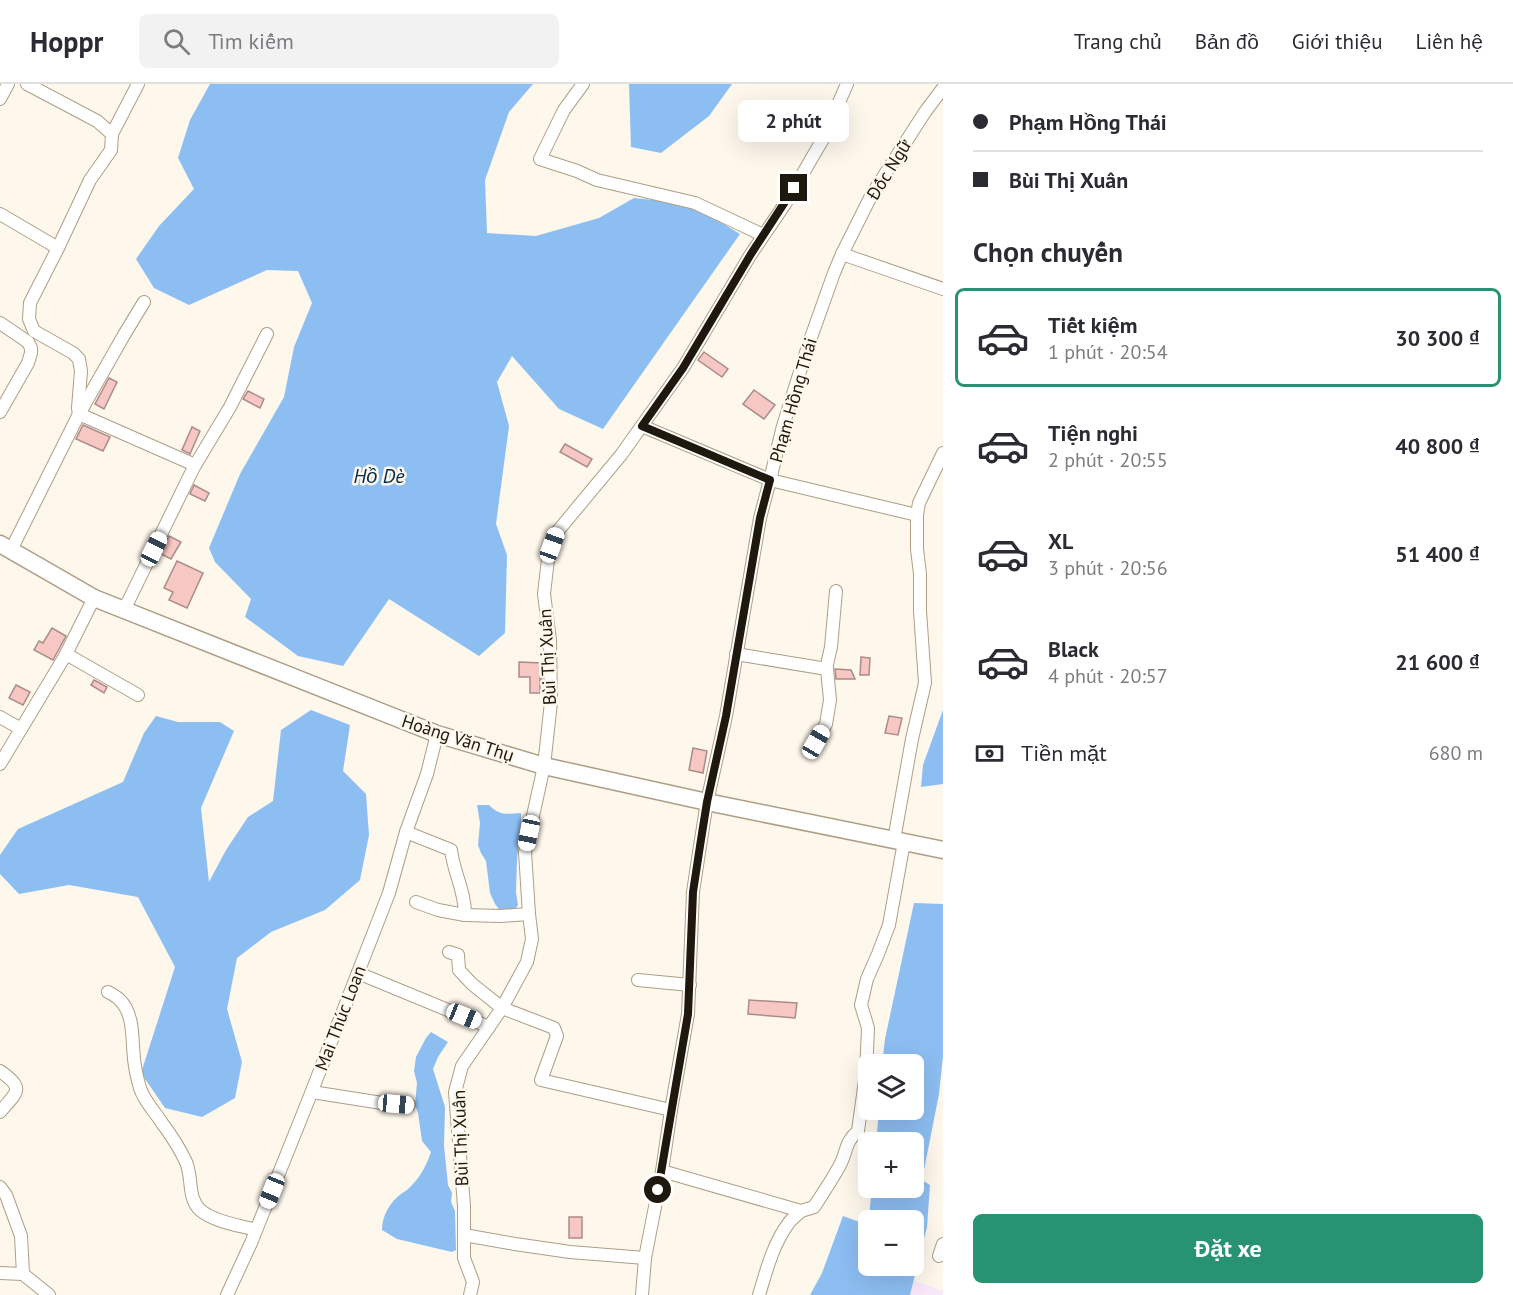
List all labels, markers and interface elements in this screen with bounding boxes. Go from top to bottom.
search box [139,14,559,68]
text: Hoppr [30,23,103,60]
icon: search [160,25,193,58]
text: Tìm kiếm [208,27,294,55]
text: Trang chủ [1074,28,1162,55]
text: Bản đồ [1195,28,1259,55]
text: Giới thiệu [1292,28,1383,55]
text: Liên hệ [1416,28,1483,55]
callout: 2 phút [738,101,850,143]
text: 2 phút [766,108,821,134]
text: Phạm Hồng Thái [1009,108,1167,136]
street label: Đốc Ngữ [861,134,917,205]
text: Bùi Thị Xuân [1009,166,1128,194]
route end [780,174,807,201]
text: Chọn chuyến [973,235,1123,269]
icon: car [976,311,1030,365]
text: Tiết kiệm [1048,311,1138,339]
text: 30 300 ₫ [1395,324,1480,352]
street label: Phạm Hồng Thái [764,335,822,465]
text: 1 phút · 20:54 [1048,339,1168,365]
icon: car [976,419,1030,473]
text: Tiện nghi [1048,419,1138,447]
text: 40 800 ₫ [1395,432,1480,460]
text: 2 phút · 20:55 [1048,447,1168,473]
water label: Hồ Dè [354,463,405,489]
car [537,525,567,565]
icon: car [976,527,1030,581]
text: XL [1048,527,1073,555]
car [138,529,170,569]
text: 51 400 ₫ [1395,540,1480,568]
text: 3 phút · 20:56 [1048,555,1168,581]
street label: Bùi Thị Xuân [533,608,561,706]
icon: car [976,635,1030,689]
text: Black [1048,635,1099,663]
text: 21 600 ₫ [1395,648,1480,676]
text: 4 phút · 20:57 [1048,663,1168,689]
street label: Hoàng Văn Thụ [399,709,517,767]
car [799,722,833,762]
icon: cash [973,737,1006,770]
text: Tiền mặt [1021,739,1107,767]
text: 680 m [1429,740,1483,766]
car [516,814,542,852]
street label: Mai Thúc Loan [309,962,371,1074]
car [444,1001,484,1031]
map controls [858,1054,924,1276]
button: layers [858,1054,924,1120]
street label: Bùi Thị Xuân [447,1089,473,1187]
car [377,1093,415,1115]
button: + [858,1132,924,1198]
car [257,1171,287,1211]
route start [644,1176,671,1203]
button: − [858,1210,924,1276]
button: Đặt xe [973,1214,1483,1283]

